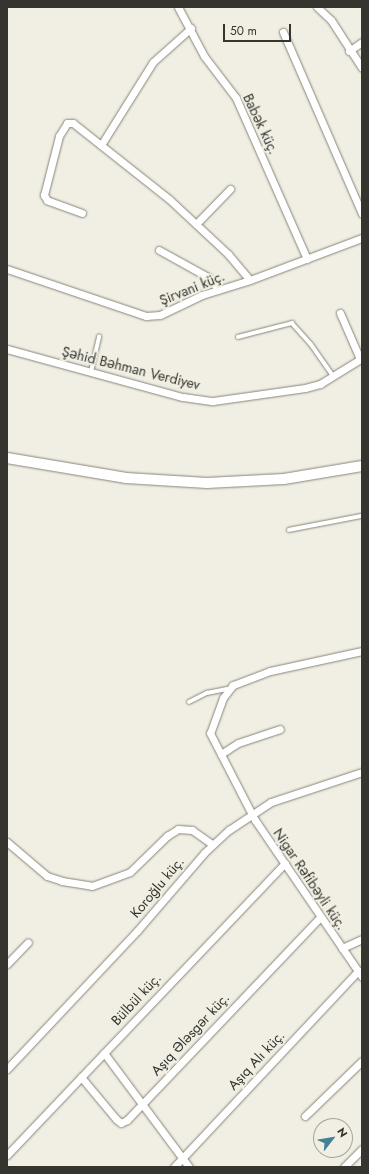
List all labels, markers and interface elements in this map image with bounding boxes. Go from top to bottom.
scale bar [225,16,293,42]
text: 50 m [230,22,257,40]
street label: Babək küç. [240,91,282,157]
street label: Şirvani küç. [157,267,227,309]
street label: Şəhid Bəhman Verdiyev [60,343,202,393]
street label: Nigar Rəfibəyli küç. [270,825,350,933]
street label: Koroğlu küç. [127,853,187,921]
street label: Bülbül küç. [108,969,164,1029]
street label: Aşıq Ələsgər küç. [147,989,233,1079]
street label: Aşıq Alı küç. [224,1027,288,1093]
north arrow [313,1118,353,1158]
text: N [333,1124,352,1140]

